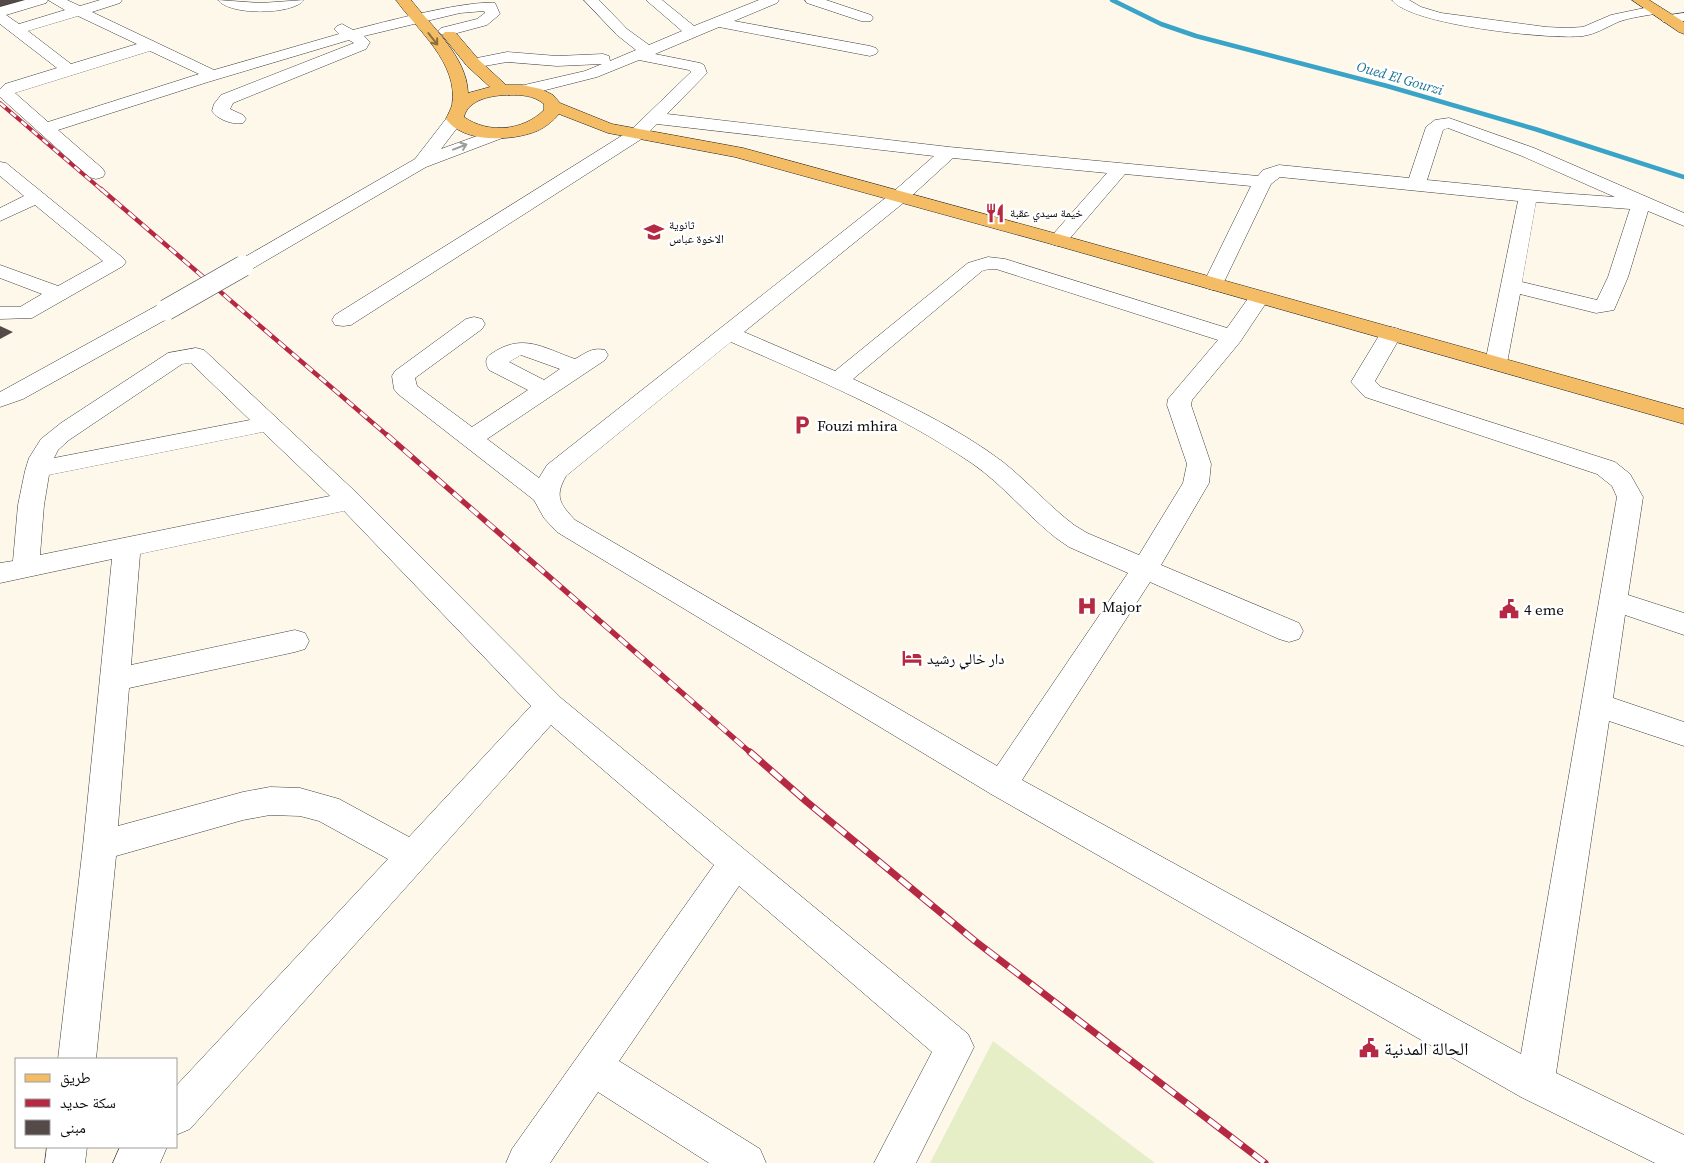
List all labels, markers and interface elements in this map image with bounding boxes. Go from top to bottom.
one-way arrow [427,32,438,45]
water label: Oued El Gourzi [1354,56,1446,100]
one-way arrow [451,142,467,151]
restaurant icon: خيمة سيدي عقبة [984,202,1006,224]
place label: خيمة سيدي عقبة [1010,205,1083,223]
place label: ثانوية الاخوة عباس [669,217,724,247]
school or university icon: ثانوية الاخوة عباس [643,221,665,243]
parking icon: Fouzi mhira [791,414,813,436]
place label: Fouzi mhira [817,415,898,436]
hospital icon: Major [1076,595,1098,617]
place label: Major [1102,596,1142,617]
public building icon: 4 eme [1498,598,1520,620]
place label: 4 eme [1524,599,1564,620]
hotel icon: دار خالي رشيد [901,647,923,669]
place label: دار خالي رشيد [927,648,1005,670]
place label: الحالة المدنية [1384,1036,1468,1061]
public building icon: الحالة المدنية [1358,1037,1380,1059]
legend [15,1058,178,1148]
text: طريق [60,1067,91,1088]
text: سكة حديد [60,1092,116,1113]
text: مبنى [60,1117,86,1138]

